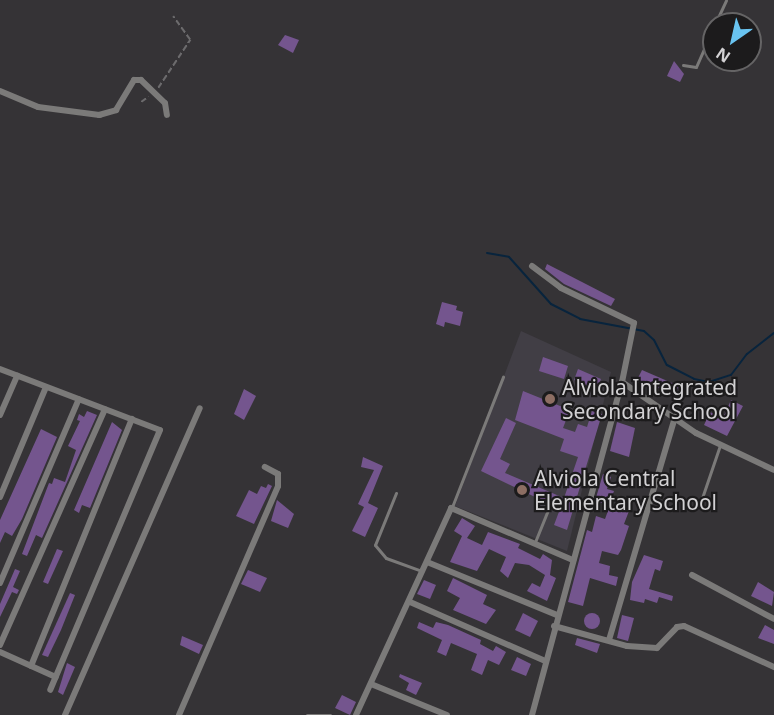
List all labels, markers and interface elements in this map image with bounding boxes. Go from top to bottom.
north arrow [702,12,762,72]
text: N [712,43,735,68]
place label: Alviola Integrated Secondary School [562,374,737,424]
marker: Alviola Integrated Secondary School [543,392,557,406]
place label: Alviola Central Elementary School [534,465,717,515]
marker: Alviola Central Elementary School [515,483,529,497]

